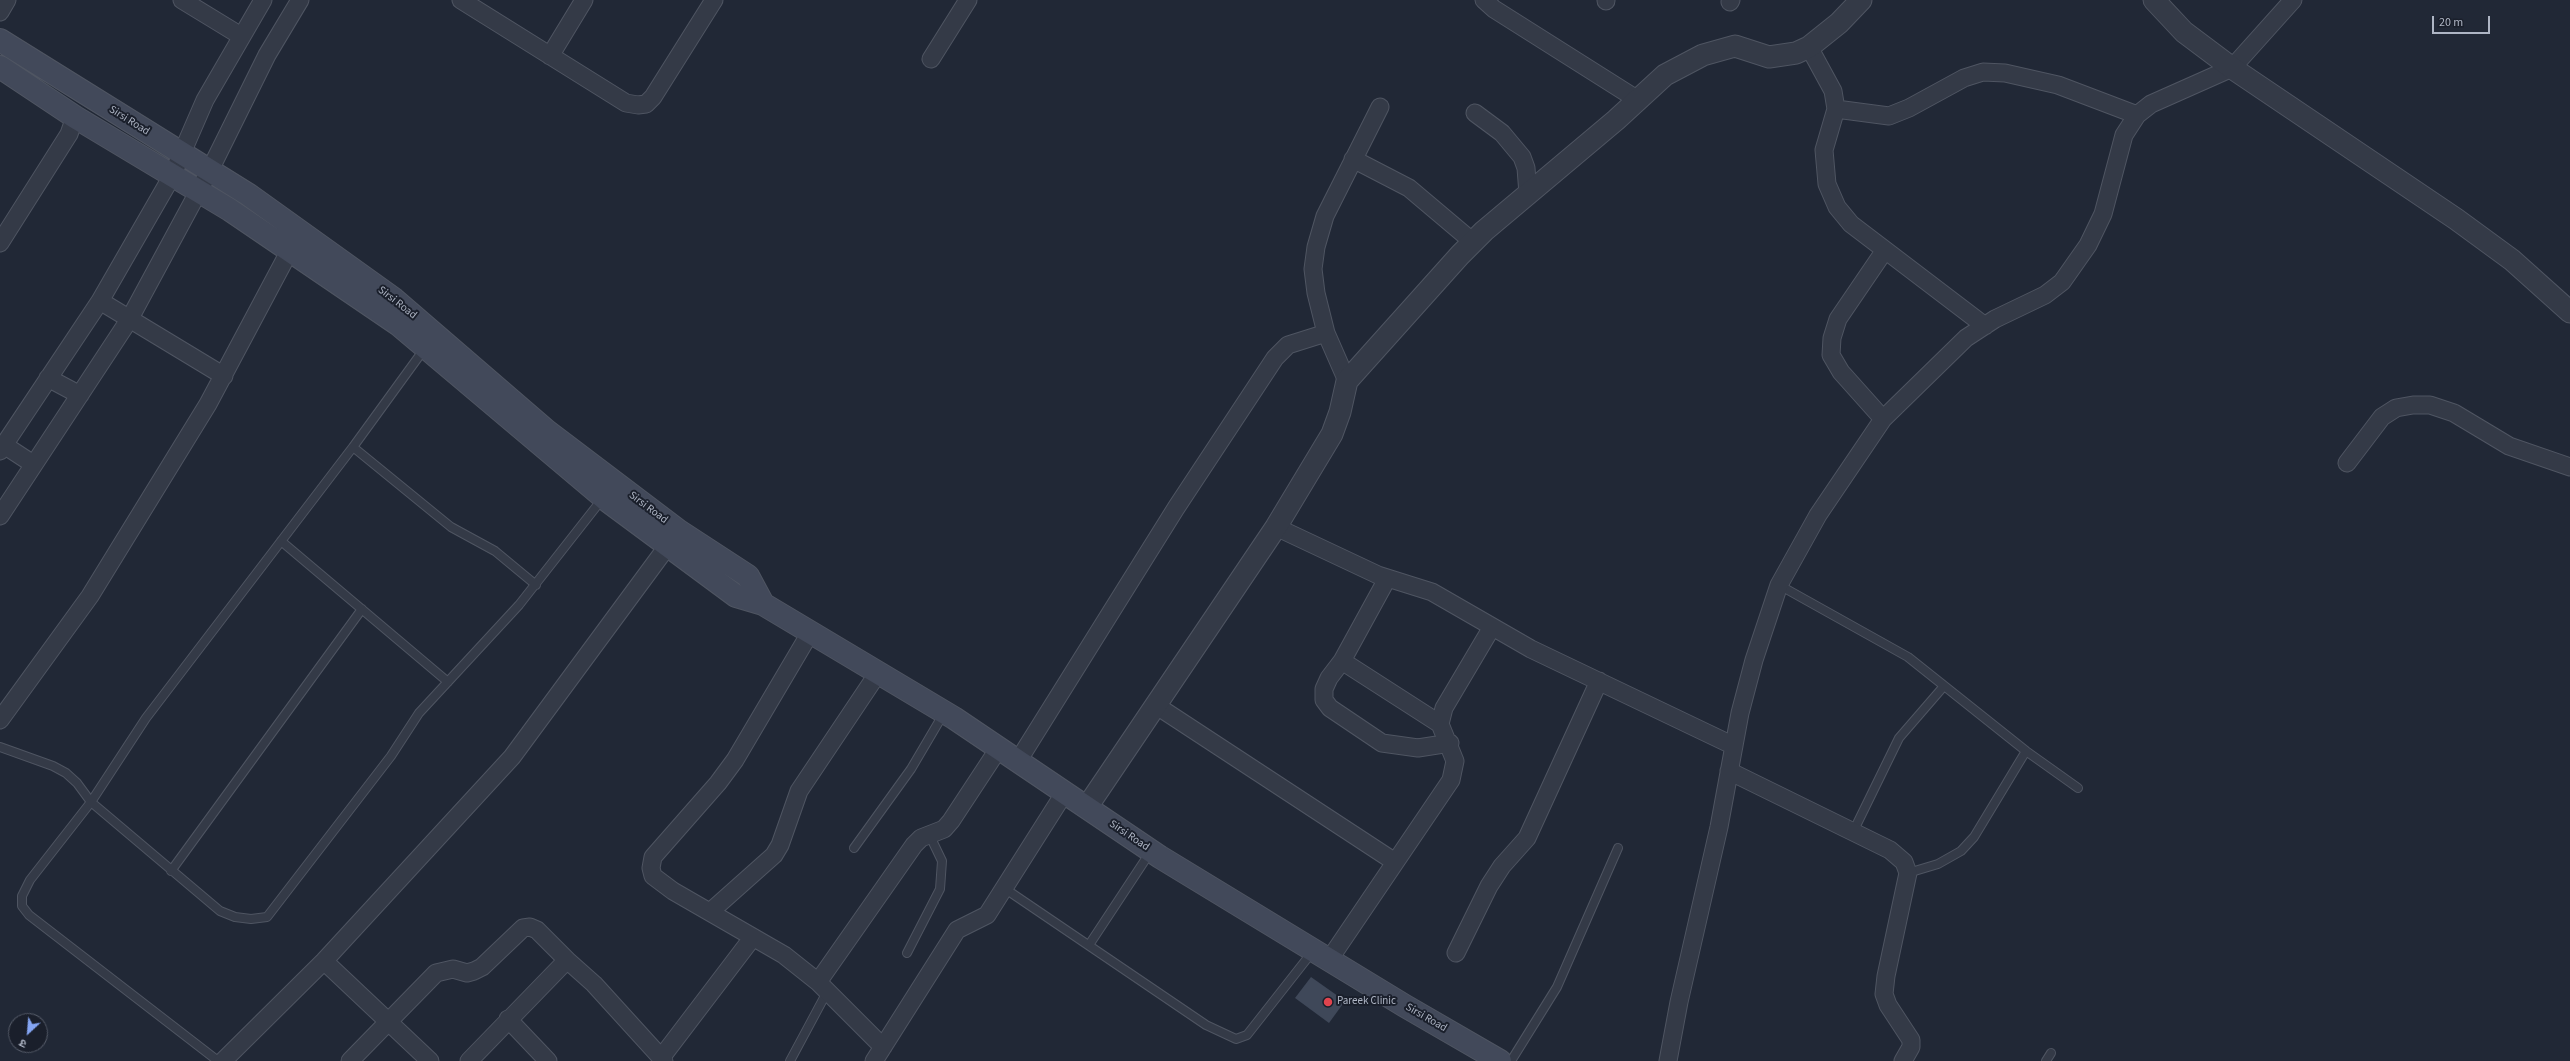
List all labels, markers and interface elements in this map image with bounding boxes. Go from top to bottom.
scale bar [2434,8,2492,34]
text: 20 m [2439,14,2463,31]
street label: Sirsi Road [106,103,152,139]
street label: Sirsi Road [375,284,419,322]
street label: Sirsi Road [626,489,670,527]
street label: Sirsi Road [1106,818,1152,854]
place label: Pareek Clinic [1337,995,1396,1009]
marker: Pareek Clinic [1322,996,1334,1008]
street label: Sirsi Road [1403,1001,1449,1035]
north arrow [8,1013,48,1053]
text: उ [17,1035,29,1051]

